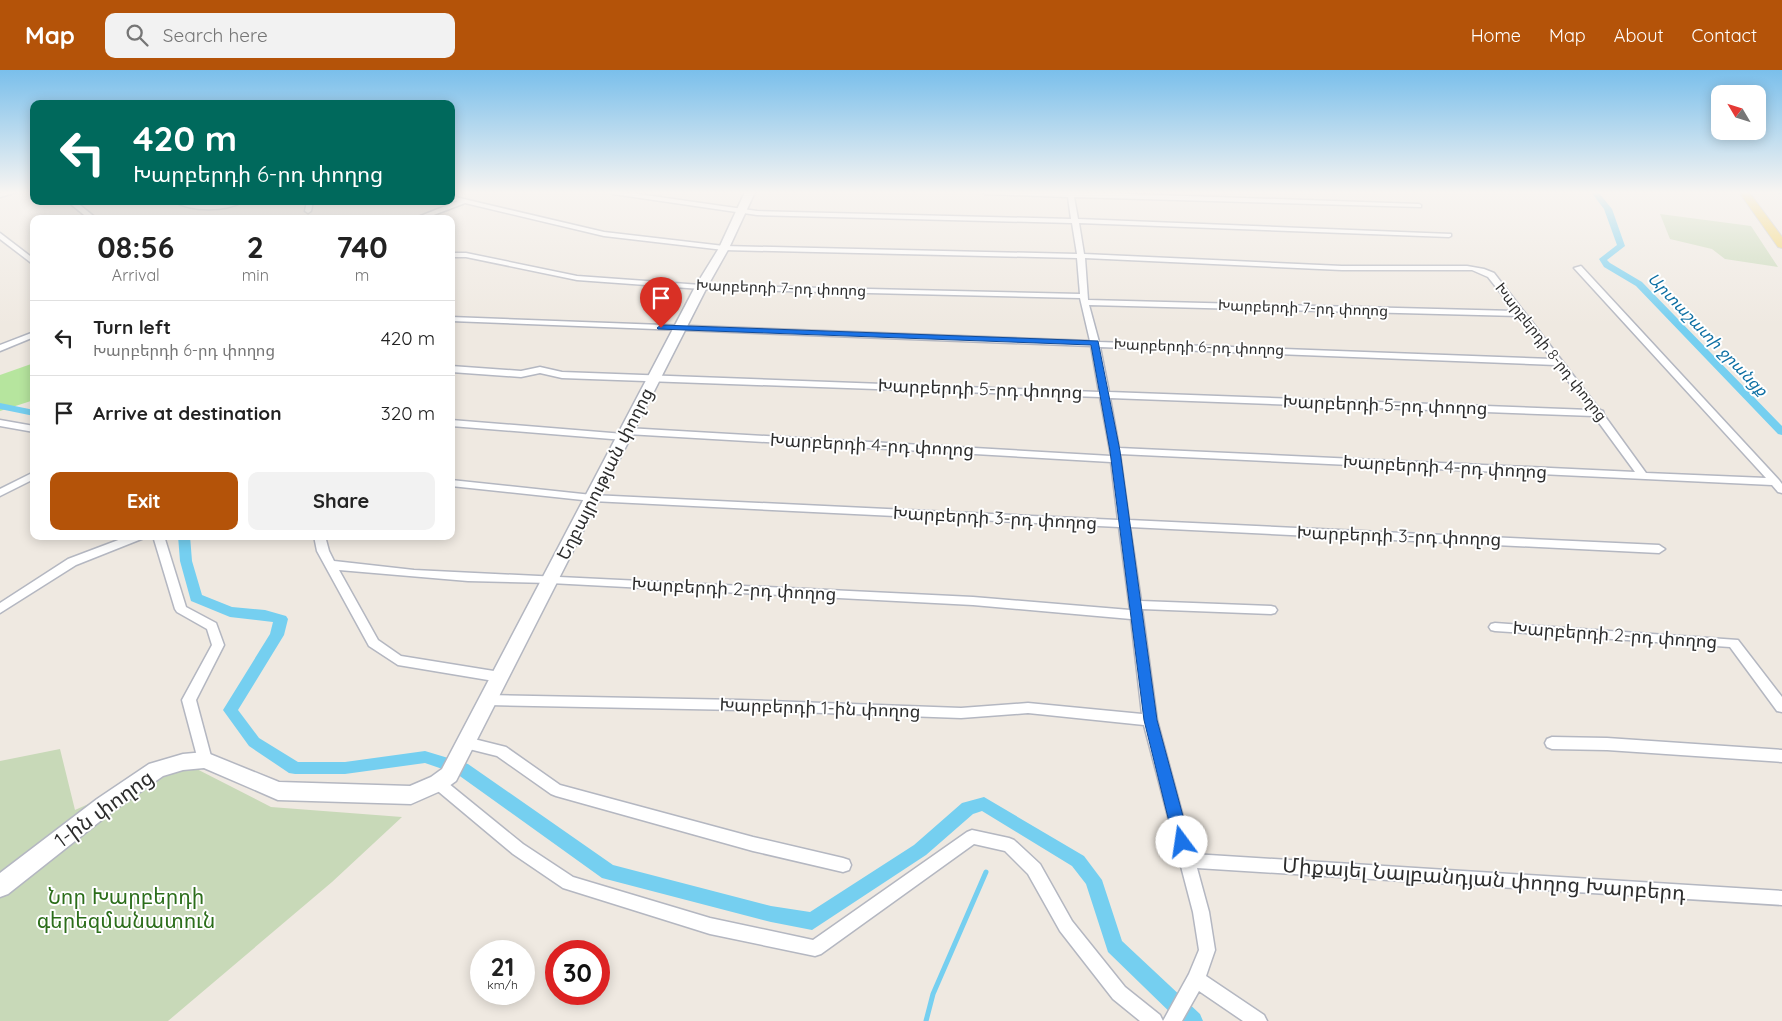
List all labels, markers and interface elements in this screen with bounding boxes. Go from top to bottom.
search box [105,13,455,58]
text: Map [25,20,75,50]
icon: search [123,21,151,49]
text: Search here [163,23,268,47]
text: Home [1471,24,1521,47]
text: Map [1549,24,1586,47]
text: About [1614,24,1664,47]
text: Contact [1692,24,1757,47]
north arrow [1711,85,1766,140]
map controls [1711,85,1766,140]
text: 420 m [133,116,237,160]
icon: left [50,120,115,185]
text: Խարբերդի 6-րդ փողոց [133,160,383,188]
text: 08:56 [97,228,174,266]
text: 2 [247,228,264,266]
text: 740 [336,228,388,266]
text: Arrival [112,265,160,285]
text: min [242,265,269,285]
text: m [355,265,369,285]
water label: Արտաշատի ջրանցք [1644,268,1773,401]
street label: Խարբերդի 7-րդ փողոց [696,275,866,300]
pin [640,277,682,328]
street label: Խարբերդի 8-րդ փողոց [1491,279,1611,425]
icon: arrive [647,284,675,312]
street label: Խարբերդի 7-րդ փողոց [1218,295,1388,320]
text: Turn left [93,315,171,339]
icon: left [50,324,78,352]
text: 420 m [381,326,435,350]
street label: Խարբերդի 6-րդ փողոց [1113,334,1285,359]
text: Խարբերդի 6-րդ փողոց [93,340,275,360]
street label: Խարբերդի 5-րդ փողոց [877,373,1083,404]
street label: Եղբայրության փողոց [551,384,658,564]
street label: Խարբերդի 5-րդ փողոց [1282,389,1488,420]
icon: arrive [50,399,78,427]
text: Arrive at destination [93,401,282,425]
text: 320 m [381,401,435,425]
street label: Խարբերդի 4-րդ փողոց [769,428,975,461]
street label: Խարբերդի 4-րդ փողոց [1342,450,1548,483]
button: Exit [50,472,238,530]
button: Share [248,472,435,530]
street label: Խարբերդի 3-րդ փողոց [892,501,1098,534]
street label: Խարբերդի 3-րդ փողոց [1296,520,1502,551]
street label: Խարբերդի 2-րդ փողոց [631,572,837,605]
street label: Խարբերդի 2-րդ փողոց [1512,616,1718,653]
street label: Խարբերդի 1-ին փողոց [719,693,921,723]
street label: 1-ին փողոց [49,764,158,853]
position arrow [1155,815,1207,867]
street label: Միքայել Նալբանդյան փողոց Խարբերդ [1281,851,1687,905]
park label: Նոր Խարբերդի գերեզմանատուն [37,883,215,933]
speed limit sign: 30 [545,940,610,1005]
text: 21 [491,951,514,982]
text: km/h [487,977,518,992]

